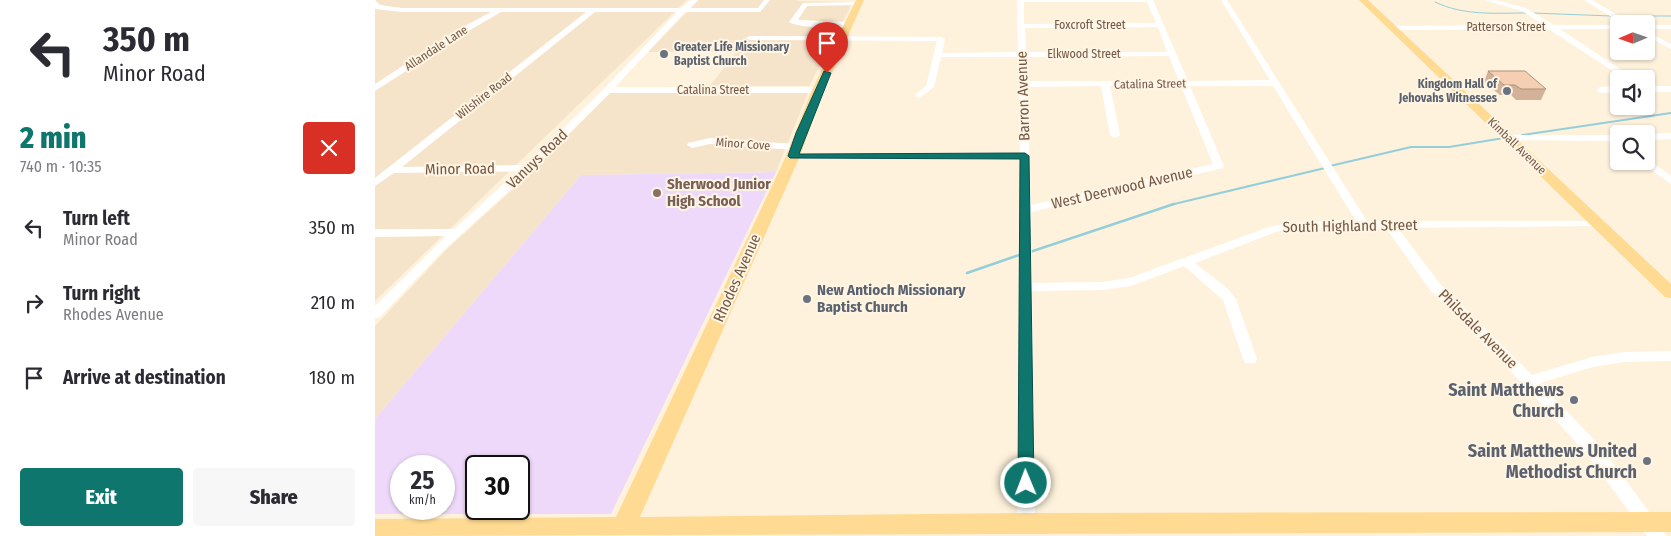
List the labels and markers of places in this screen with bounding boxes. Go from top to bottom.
pin [806,22,848,73]
place label: Greater Life Missionary Baptist Church [674,40,790,68]
marker: Greater Life Missionary Baptist Church [658,48,670,60]
place label: Kingdom Hall of Jehovahs Witnesses [1398,77,1498,105]
marker: Kingdom Hall of Jehovahs Witnesses [1501,85,1513,97]
place label: Sherwood Junior High School [667,175,771,210]
marker: Sherwood Junior High School [651,187,663,199]
place label: New Antioch Missionary Baptist Church [817,281,966,316]
marker: New Antioch Missionary Baptist Church [801,293,813,305]
place label: Saint Matthews Church [1448,379,1564,422]
marker: Saint Matthews Church [1568,394,1580,406]
place label: Saint Matthews United Methodist Church [1468,440,1637,483]
marker: Saint Matthews United Methodist Church [1641,455,1653,467]

